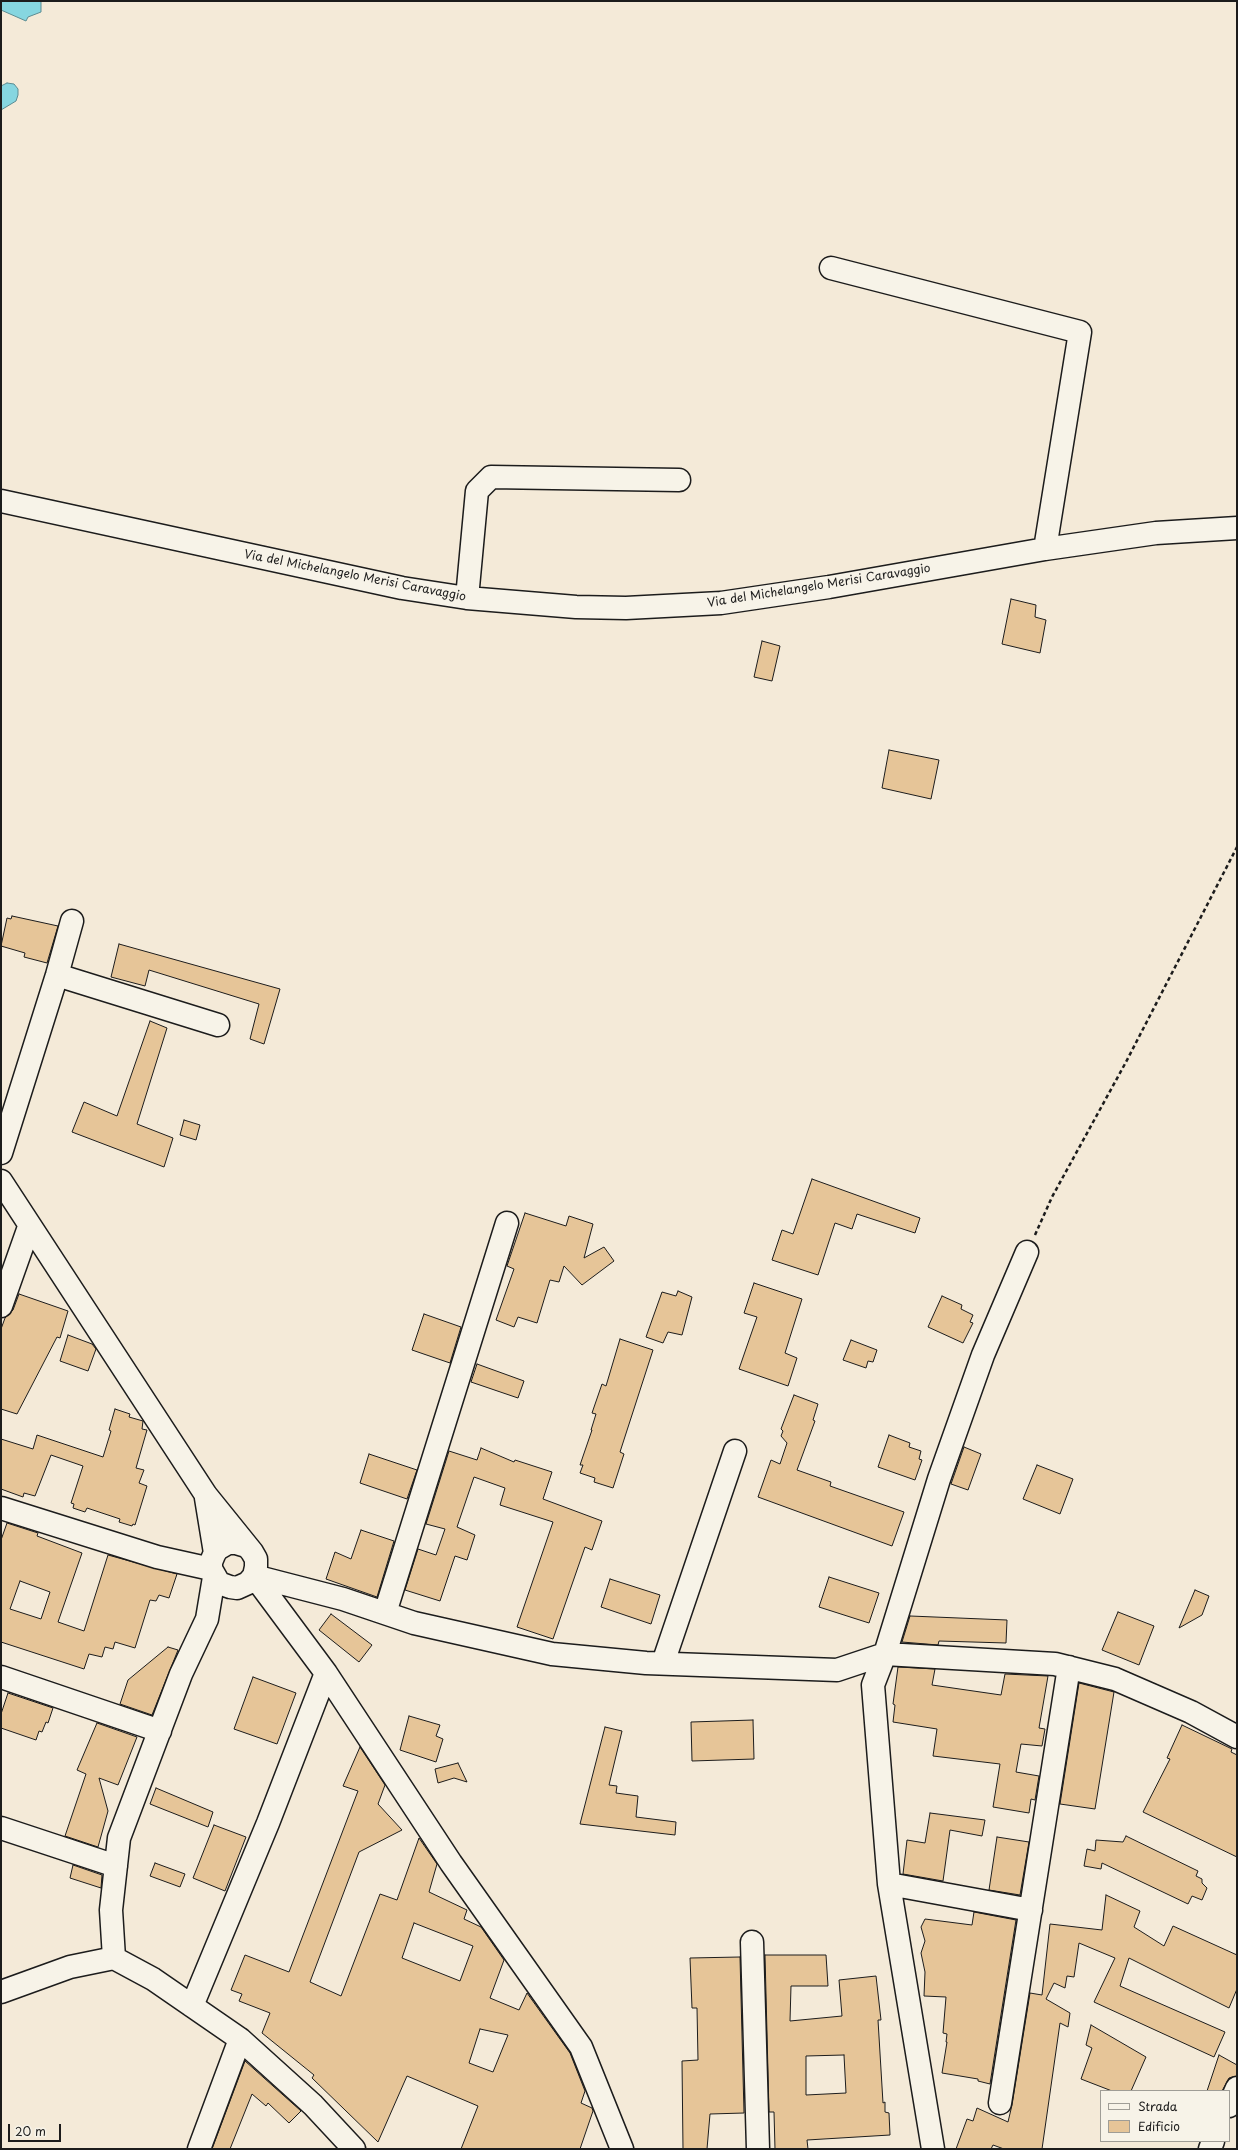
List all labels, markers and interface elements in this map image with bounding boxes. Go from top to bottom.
street label: Via del Michelangelo Merisi Caravaggio [243,547,467,605]
street label: Via del Michelangelo Merisi Caravaggio [706,561,932,611]
legend [1100,2090,1230,2142]
text: Strada [1138,2097,1177,2115]
scale bar [10,2116,63,2142]
text: Edificio [1138,2117,1180,2135]
text: 20 m [15,2122,46,2140]

